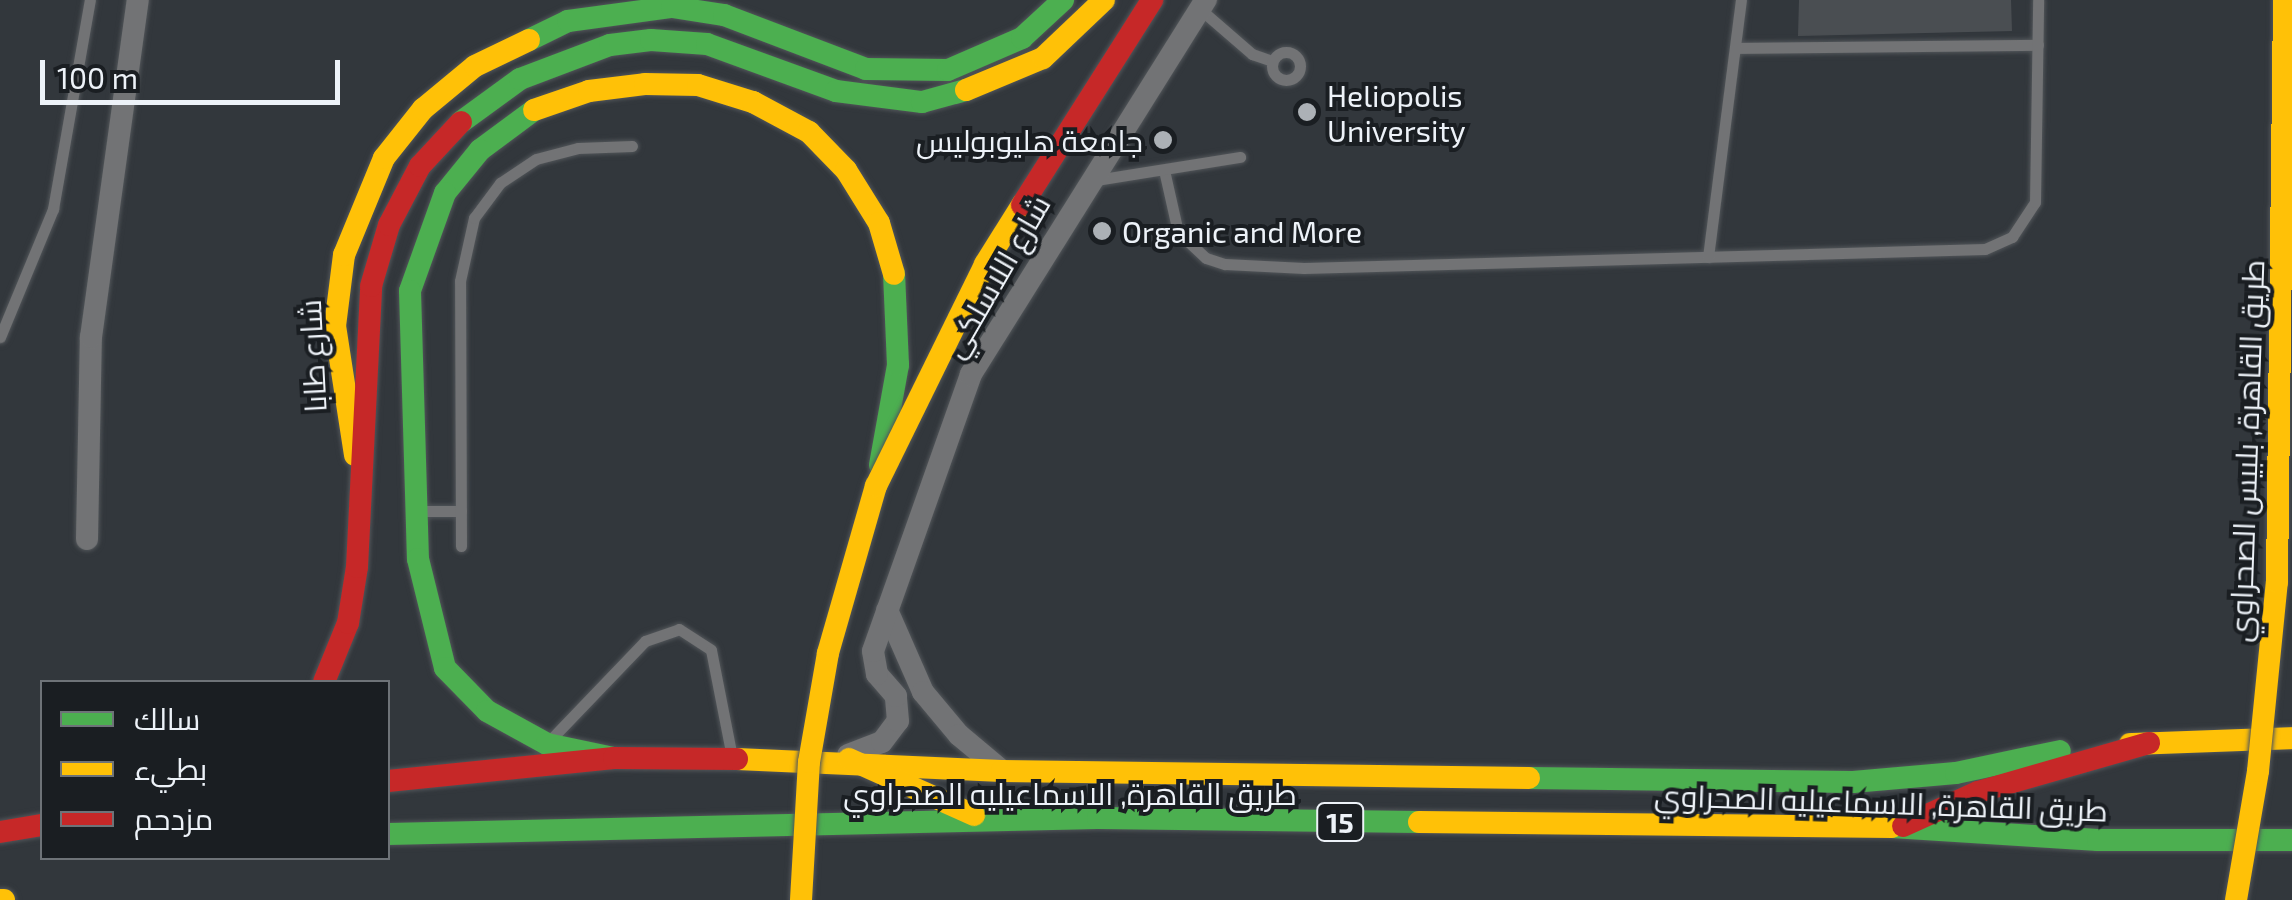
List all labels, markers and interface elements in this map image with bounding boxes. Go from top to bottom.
scale bar [45,40,345,102]
text: 100 m [57,59,138,95]
place label: Heliopolis University [1327,77,1466,148]
marker: Heliopolis University [1296,101,1318,123]
place label: جامعة هليوبوليس [916,122,1143,158]
marker: جامعة هليوبوليس [1152,129,1174,151]
street label: شارع اللاسلكي [935,188,1057,364]
place label: Organic and More [1122,213,1362,249]
marker: Organic and More [1091,220,1113,242]
street label: طريق القاهرة, بلبيس الصحراوي [2221,259,2271,643]
street label: شارع طابا [291,299,333,413]
legend [40,680,390,860]
text: سالك [134,700,200,736]
text: بطيء [134,750,207,786]
street label: طريق القاهرة, الاسماعيليه الصحراوي [843,775,1297,811]
street label: طريق القاهرة, الاسماعيليه الصحراوي [1654,776,2108,828]
road number: 15 [1315,799,1365,845]
text: مزدحم [134,800,213,836]

